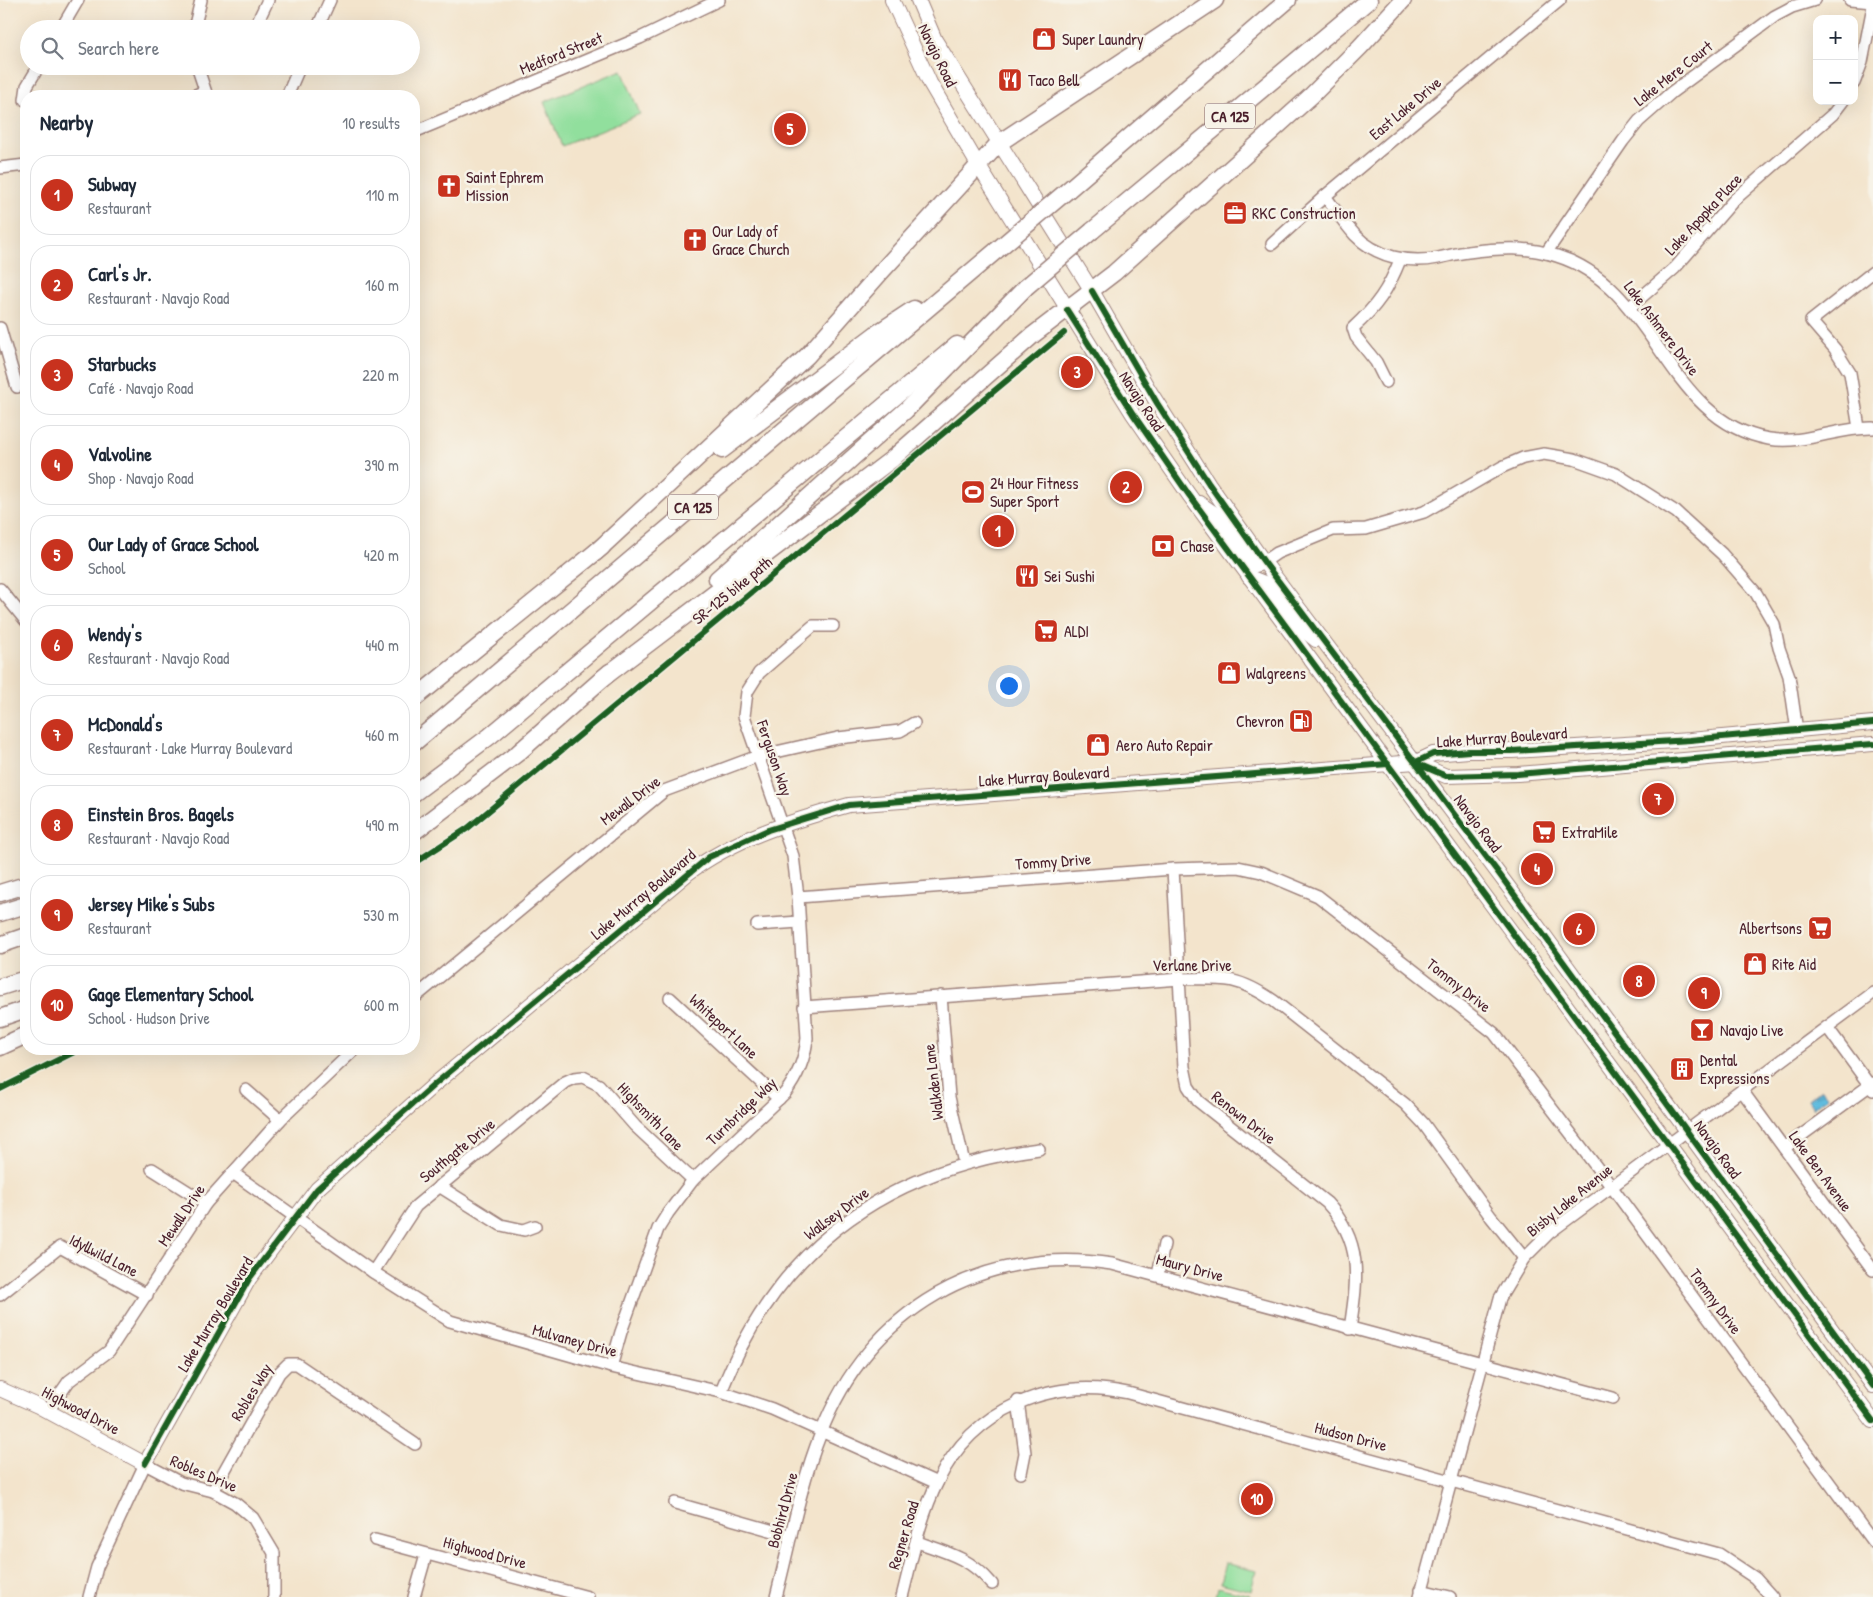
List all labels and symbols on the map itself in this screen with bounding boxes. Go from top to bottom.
street label: Navajo Road [913,20,963,90]
street label: Medford Street [516,26,606,80]
shop icon: Super Laundry [1031,26,1057,52]
place label: Super Laundry [1062,28,1144,50]
street label: Lake Mere Court [1629,35,1717,111]
restaurant icon: Taco Bell [997,67,1023,93]
place label: Taco Bell [1028,69,1080,91]
street label: East Lake Drive [1364,71,1446,145]
road number: CA 125 [1205,104,1255,128]
pin: 5 [774,110,806,148]
place label: Saint Ephrem Mission [466,166,544,206]
street label: Lake Apopka Place [1659,168,1747,260]
church icon: Saint Ephrem Mission [436,173,462,199]
office icon: RKC Construction [1222,200,1248,226]
place label: RKC Construction [1252,202,1356,224]
place label: Our Lady of Grace Church [712,220,790,260]
church icon: Our Lady of Grace Church [682,227,708,253]
street label: Lake Ashmere Drive [1619,276,1705,380]
pin: 3 [1061,353,1093,391]
street label: Navajo Road [1114,367,1170,435]
pin: 2 [1110,468,1142,506]
place label: 24 Hour Fitness Super Sport [990,472,1078,512]
sports icon: 24 Hour Fitness Super Sport [960,479,986,505]
road number: CA 125 [668,494,718,520]
pin: 1 [982,512,1014,550]
bank icon: Chase [1150,533,1176,559]
place label: Chase [1180,535,1215,557]
street label: SR-125 bike path [687,551,777,629]
restaurant icon: Sei Sushi [1014,563,1040,589]
place label: Sei Sushi [1044,565,1095,587]
supermarket icon: ALDI [1033,618,1059,644]
place label: ALDI [1064,620,1089,642]
shop icon: Walgreens [1216,660,1242,686]
place label: Walgreens [1246,662,1306,684]
your location [996,673,1022,699]
fuel station icon: Chevron [1288,708,1314,734]
place label: Chevron [1236,710,1284,732]
street label: Ferguson Way [752,716,798,799]
street label: Lake Murray Boulevard [1436,721,1568,753]
shop icon: Aero Auto Repair [1085,732,1111,758]
place label: Aero Auto Repair [1116,734,1213,756]
street label: Lake Murray Boulevard [978,760,1110,792]
street label: Mewall Drive [595,770,665,830]
pin: 7 [1642,780,1674,818]
street label: Navajo Road [1449,789,1507,857]
supermarket icon: ExtraMile [1531,819,1557,845]
place label: ExtraMile [1562,821,1619,843]
street label: Lake Murray Boulevard [586,844,700,944]
street label: Tommy Drive [1014,847,1092,875]
pin: 4 [1521,850,1553,888]
pin: 6 [1563,910,1595,948]
supermarket icon: Albertsons [1807,915,1833,941]
place label: Albertsons [1739,917,1802,939]
shop icon: Rite Aid [1742,951,1768,977]
street label: Tommy Drive [1422,953,1496,1018]
place label: Rite Aid [1772,953,1816,975]
street label: Verlane Drive [1152,954,1232,976]
pin: 8 [1623,962,1655,1000]
pin: 9 [1688,974,1720,1012]
street label: Whiteport Lane [685,988,764,1064]
bar icon: Navajo Live [1689,1017,1715,1043]
place label: Navajo Live [1720,1019,1784,1041]
street label: Walkden Lane [917,1042,949,1121]
place label: Dental Expressions [1700,1049,1769,1089]
building icon: Dental Expressions [1669,1056,1695,1082]
street label: Turnbridge Way [701,1072,781,1150]
street label: Highsmith Lane [613,1077,690,1155]
street label: Renown Drive [1207,1085,1281,1149]
street label: Southgate Drive [415,1112,500,1187]
street label: Navajo Road [1689,1115,1747,1183]
street label: Lake Ben Avenue [1784,1126,1858,1216]
street label: Bisby Lake Avenue [1522,1158,1617,1241]
street label: Mewall Drive [152,1179,210,1250]
street label: Wallsey Drive [799,1181,874,1245]
street label: Idyllwild Lane [66,1228,143,1282]
street label: Maury Drive [1154,1247,1227,1287]
street label: Lake Murray Boulevard [172,1252,258,1376]
street label: Tommy Drive [1685,1264,1748,1339]
street label: Mulvaney Drive [530,1318,620,1362]
street label: Robles Way [225,1359,277,1425]
street label: Highwood Drive [38,1380,124,1440]
street label: Hudson Drive [1313,1416,1390,1456]
street label: Robles Drive [167,1449,241,1497]
street label: Bobhird Drive [761,1469,803,1550]
pin: 10 [1241,1480,1273,1518]
street label: Regner Road [882,1498,924,1572]
street label: Highwood Drive [441,1530,530,1574]

